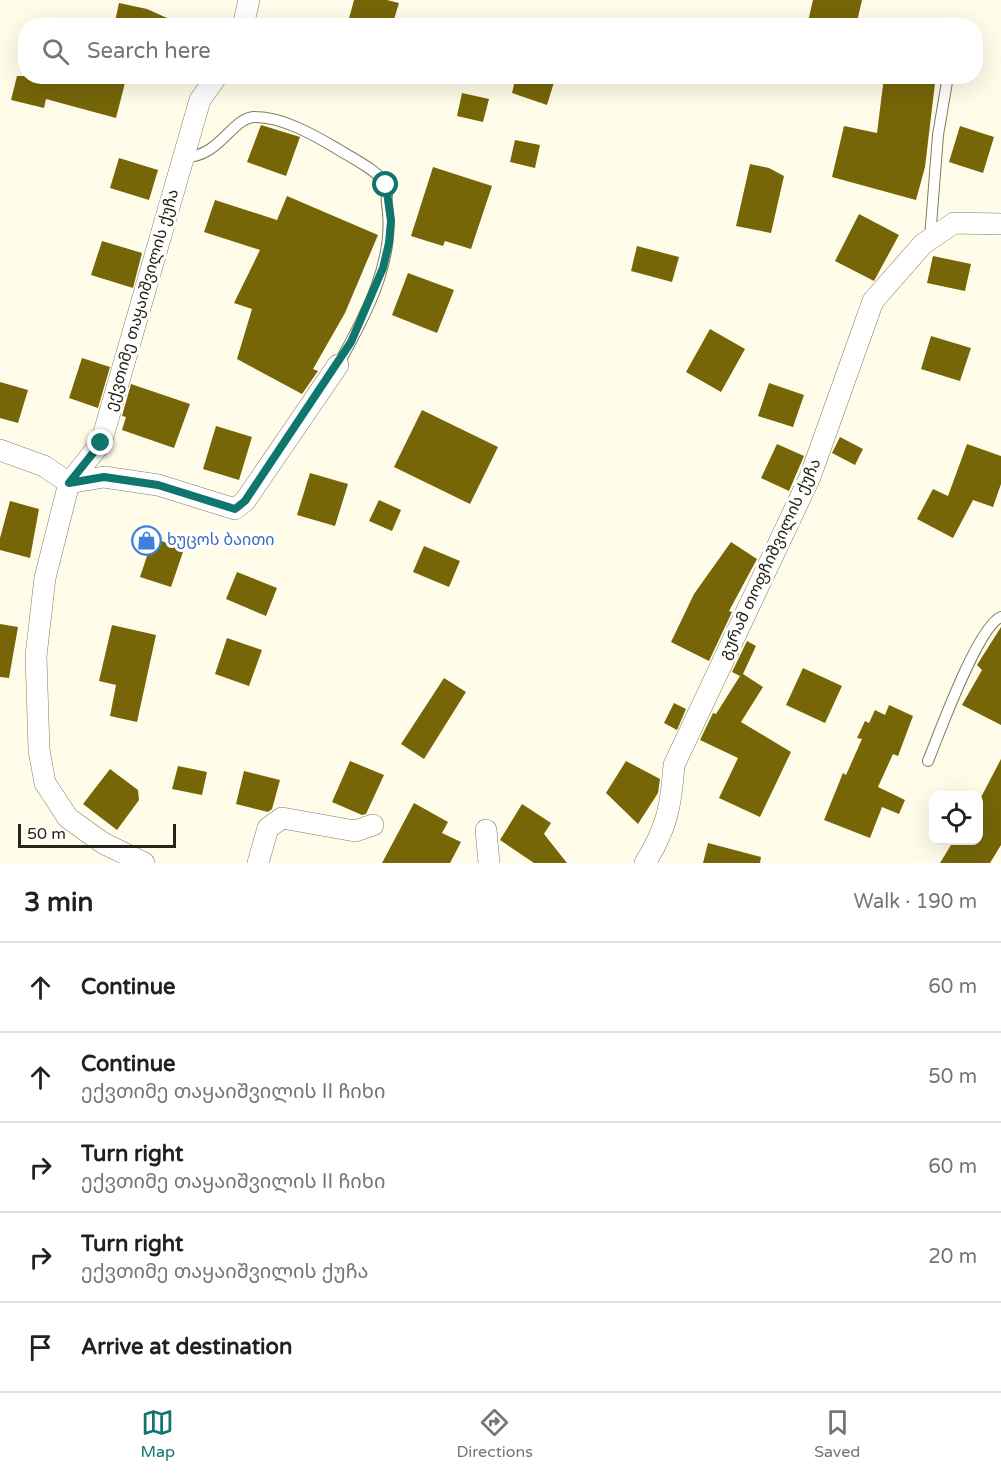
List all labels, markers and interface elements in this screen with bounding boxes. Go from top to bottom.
search box [18,18,983,84]
icon: search [39,35,72,68]
text: Search here [87,38,211,64]
route start [372,171,398,197]
street label: ექვთიმე თაყაიშვილის ქუჩა [101,187,183,413]
route end [87,429,113,455]
street label: გურამ თოფჩიშვილის ქუჩა [715,455,825,663]
shop icon: ხუცოს ბაითი [130,524,162,556]
place label: ხუცოს ბაითი [167,530,274,550]
map controls [929,791,983,845]
button: locate [929,791,983,845]
scale bar [18,821,176,848]
text: 50 m [27,824,66,844]
text: 3 min [24,887,93,918]
text: Walk · 190 m [854,890,977,914]
icon: ahead [24,971,57,1004]
text: Continue [81,974,176,1000]
text: 60 m [928,975,977,999]
text: Continue [81,1051,176,1077]
icon: ahead [24,1061,57,1094]
text: 50 m [928,1065,977,1089]
text: ექვთიმე თაყაიშვილის II ჩიხი [81,1080,385,1104]
text: Turn right [81,1141,183,1167]
icon: right [24,1151,57,1184]
text: 60 m [928,1155,977,1179]
text: ექვთიმე თაყაიშვილის II ჩიხი [81,1170,385,1194]
text: Turn right [81,1231,183,1257]
icon: right [24,1241,57,1274]
text: 20 m [928,1245,977,1269]
text: ექვთიმე თაყაიშვილის ქუჩა [81,1260,369,1284]
icon: arrive [24,1331,57,1364]
text: Arrive at destination [81,1334,292,1360]
tab: Map [141,1406,175,1462]
tab: Directions [456,1406,533,1462]
tab: Saved [814,1406,860,1462]

